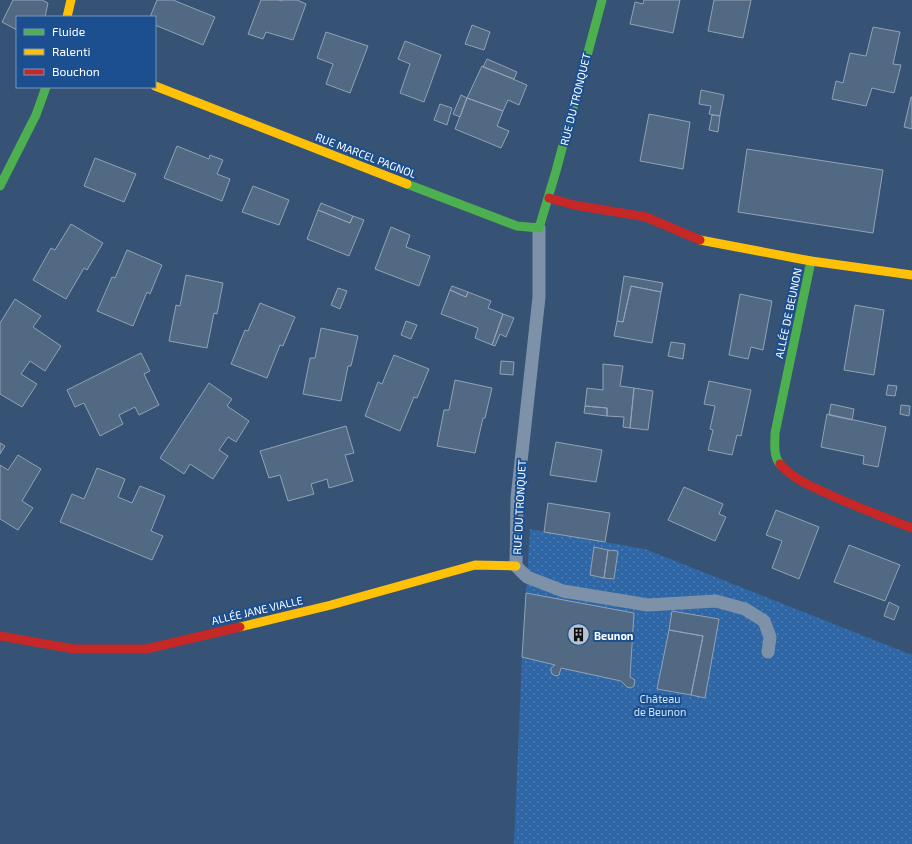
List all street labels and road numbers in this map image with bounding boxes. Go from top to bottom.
street label: RUE DU TRONQUET [557,51,594,147]
street label: RUE MARCEL PAGNOL [314,130,419,180]
street label: ALLÉE DE BEUNON [772,267,804,359]
street label: RUE DU TRONQUET [510,459,529,555]
street label: ALLÉE JANE VIALLE [210,593,304,627]

